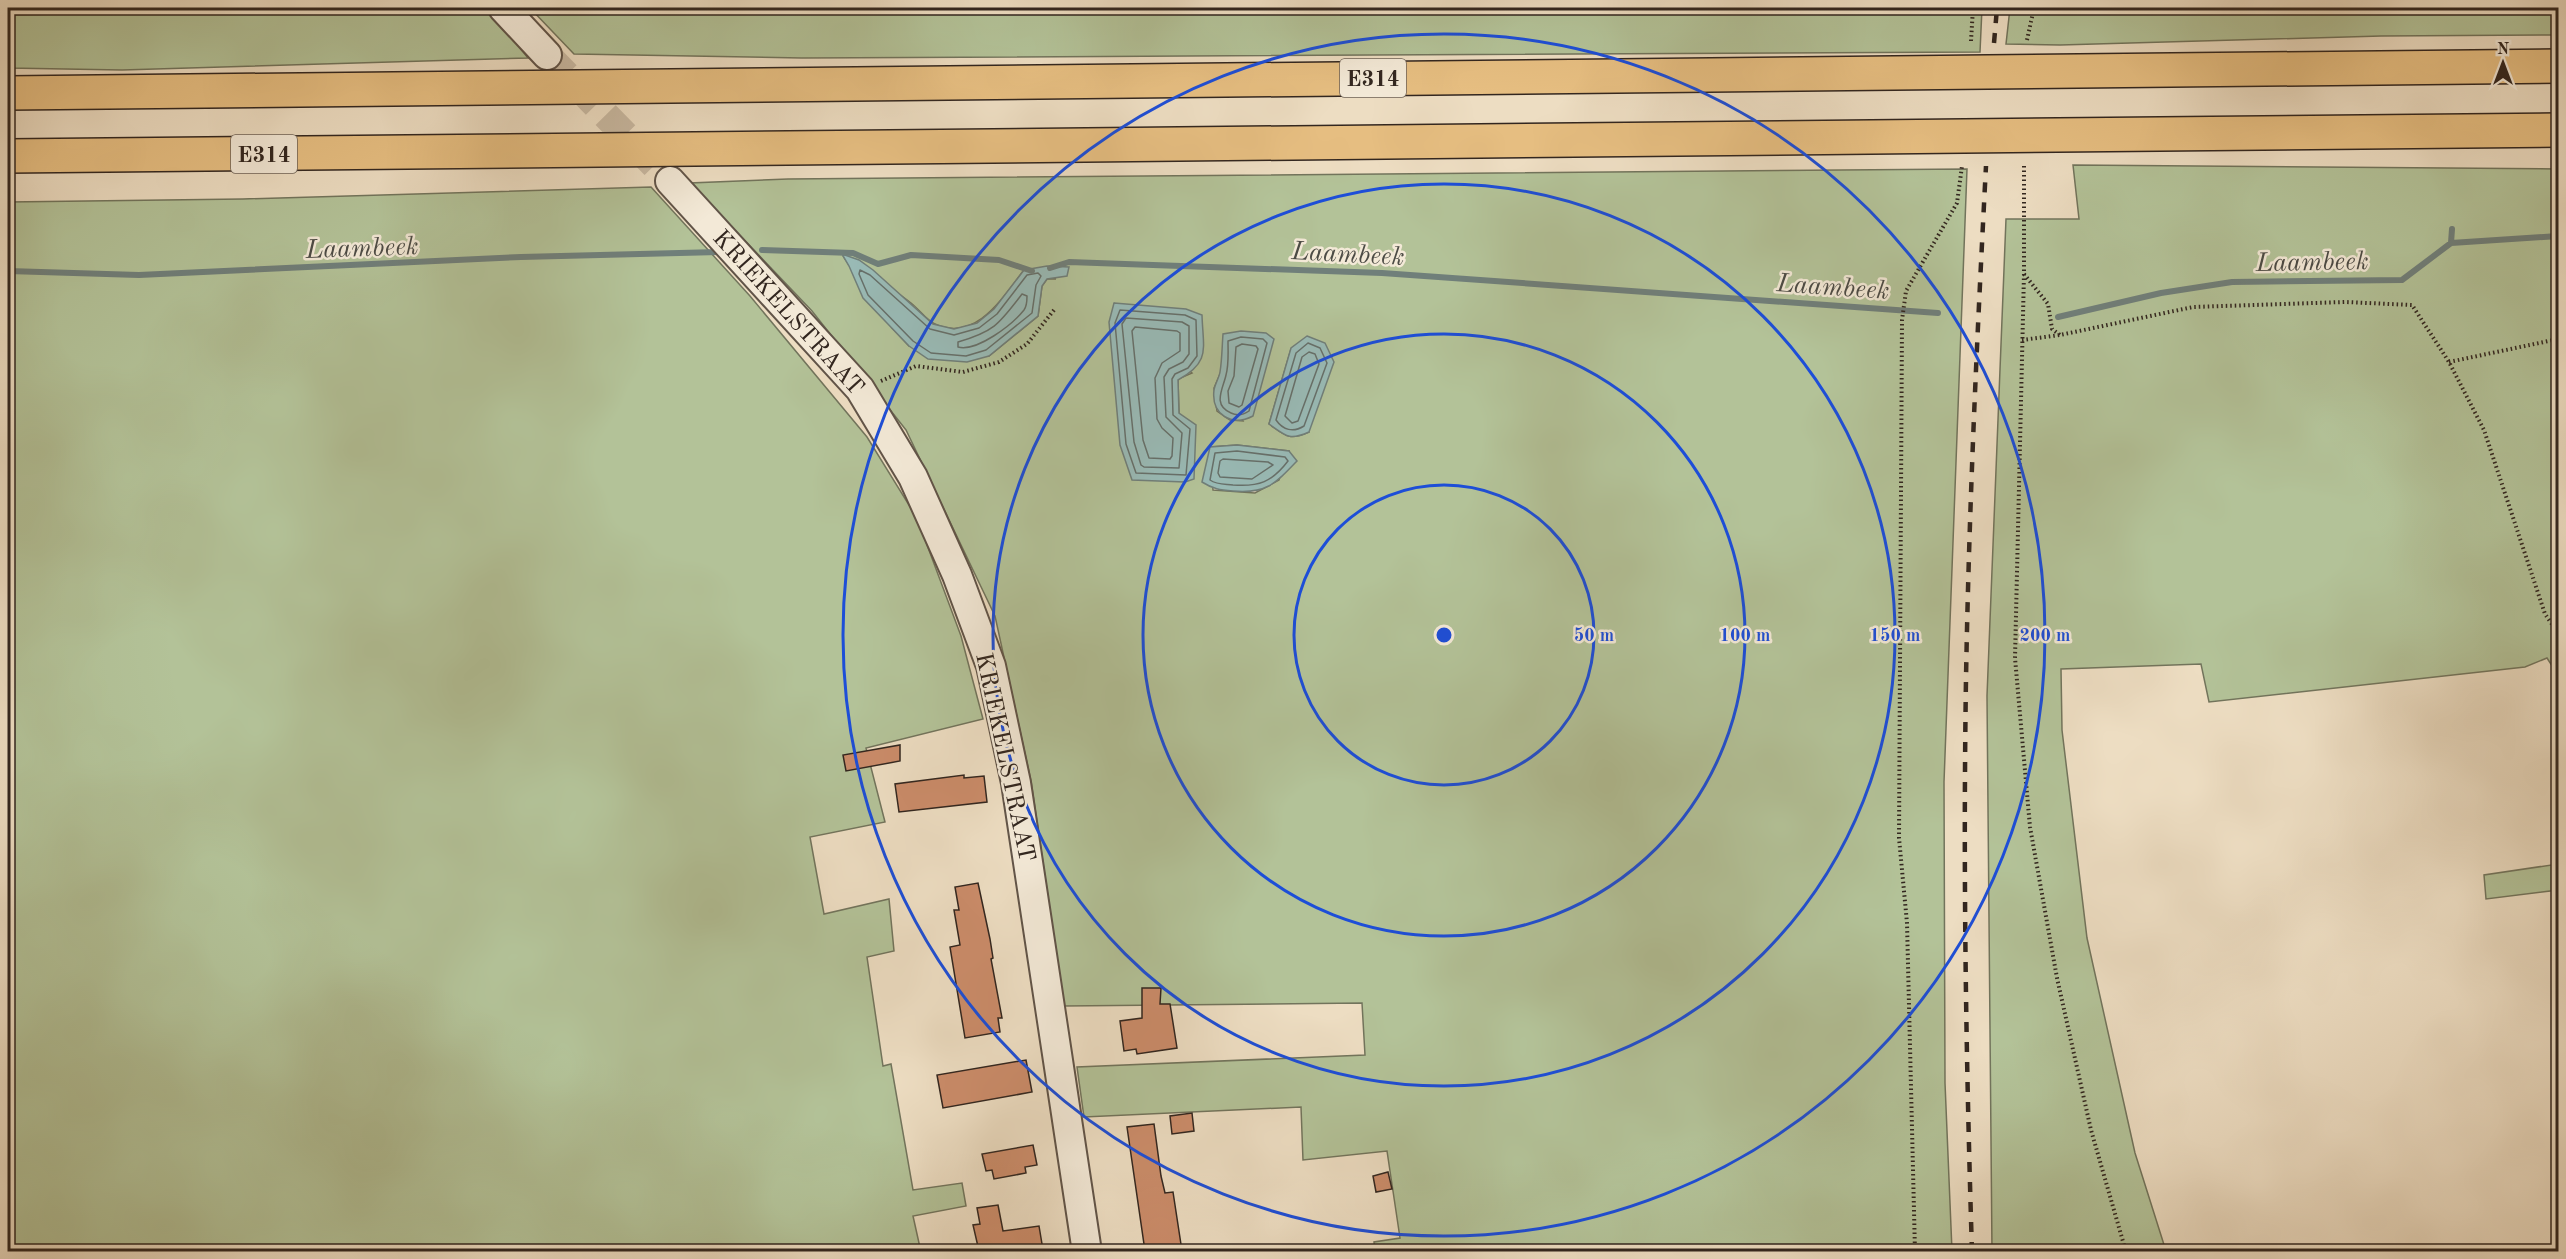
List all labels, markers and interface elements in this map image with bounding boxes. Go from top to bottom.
north arrow [2473,33,2533,93]
text: N [2497,42,2510,58]
road number: E314 [1340,59,1406,97]
road number: E314 [231,135,297,173]
street label: KRIEKELSTRAAT [707,226,868,401]
water label: Laambeek [304,234,419,264]
water label: Laambeek [1290,239,1405,271]
water label: Laambeek [2254,249,2369,277]
water label: Laambeek [1775,271,1890,305]
centre of rings [1434,625,1454,645]
text: 50 m [1574,627,1614,645]
text: 100 m [1720,627,1770,645]
text: 150 m [1870,627,1920,645]
text: 200 m [2020,627,2070,645]
street label: KRIEKELSTRAAT [970,651,1038,864]

